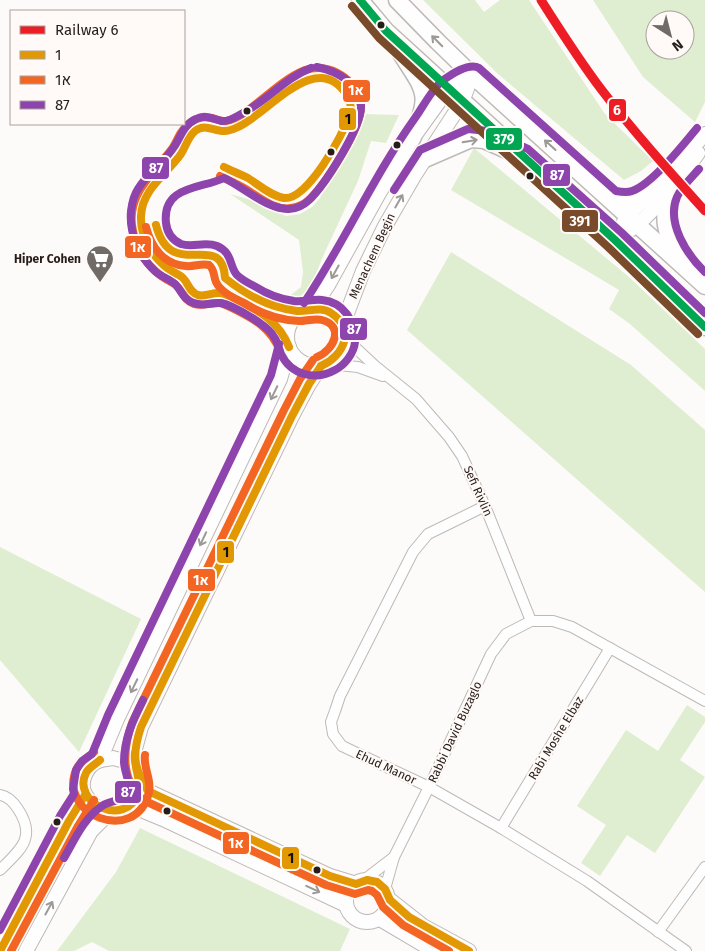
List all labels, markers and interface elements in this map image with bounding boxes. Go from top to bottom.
legend [10,10,185,125]
north arrow [645,10,695,60]
unlabelled marker [376,20,386,30]
text: Railway 6 [55,21,119,39]
one-way arrow [431,35,443,48]
text: N [669,36,686,55]
text: 1 [55,46,62,64]
text: 1א [55,71,71,89]
line badge: 1א [342,79,371,103]
text: 1א [348,82,364,99]
text: 87 [55,96,70,114]
line badge: 6 [608,98,627,122]
text: 6 [613,102,621,119]
unlabelled marker [242,106,252,116]
line badge: 1 [338,107,357,131]
text: 1 [345,111,351,128]
line badge: 379 [485,127,523,151]
text: 379 [492,131,515,148]
one-way arrow [462,136,478,145]
one-way arrow [543,139,556,151]
unlabelled marker [392,140,402,150]
unlabelled marker [326,147,336,157]
line badge: 87 [141,156,170,180]
text: 87 [149,160,164,177]
line badge: 87 [542,163,571,187]
text: 87 [550,167,565,184]
unlabelled marker [525,171,535,181]
one-way arrow [394,193,404,208]
line badge: 391 [561,209,599,233]
street label: Menachem Begin [346,211,398,301]
text: 391 [568,213,591,230]
line badge: 1א [124,235,152,259]
text: 1א [130,239,146,256]
supermarket icon: Hiper Cohen [85,244,115,283]
place label: Hiper Cohen [14,252,81,266]
one-way arrow [330,264,340,279]
line badge: 87 [339,317,368,341]
text: 87 [347,321,362,338]
one-way arrow [268,385,278,400]
street label: Sefi Rivlin [461,464,495,518]
one-way arrow [198,531,208,546]
line badge: 1 [216,540,235,564]
text: 1 [223,544,229,561]
line badge: 1א [187,568,216,592]
text: 1א [193,572,209,589]
one-way arrow [128,678,138,693]
street label: Rabbi David Buzaglo [425,679,485,785]
street label: Rabi Moshe Elbaz [526,694,586,782]
street label: Ehud Manor [353,747,419,787]
line badge: 87 [114,780,142,804]
text: 87 [121,784,136,801]
unlabelled marker [162,806,172,816]
unlabelled marker [52,817,62,827]
line badge: 1א [222,831,250,855]
text: 1א [228,835,244,852]
line badge: 1 [281,846,300,870]
text: 1 [288,850,294,867]
unlabelled marker [312,865,322,875]
one-way arrow [305,885,320,894]
one-way arrow [44,901,54,916]

